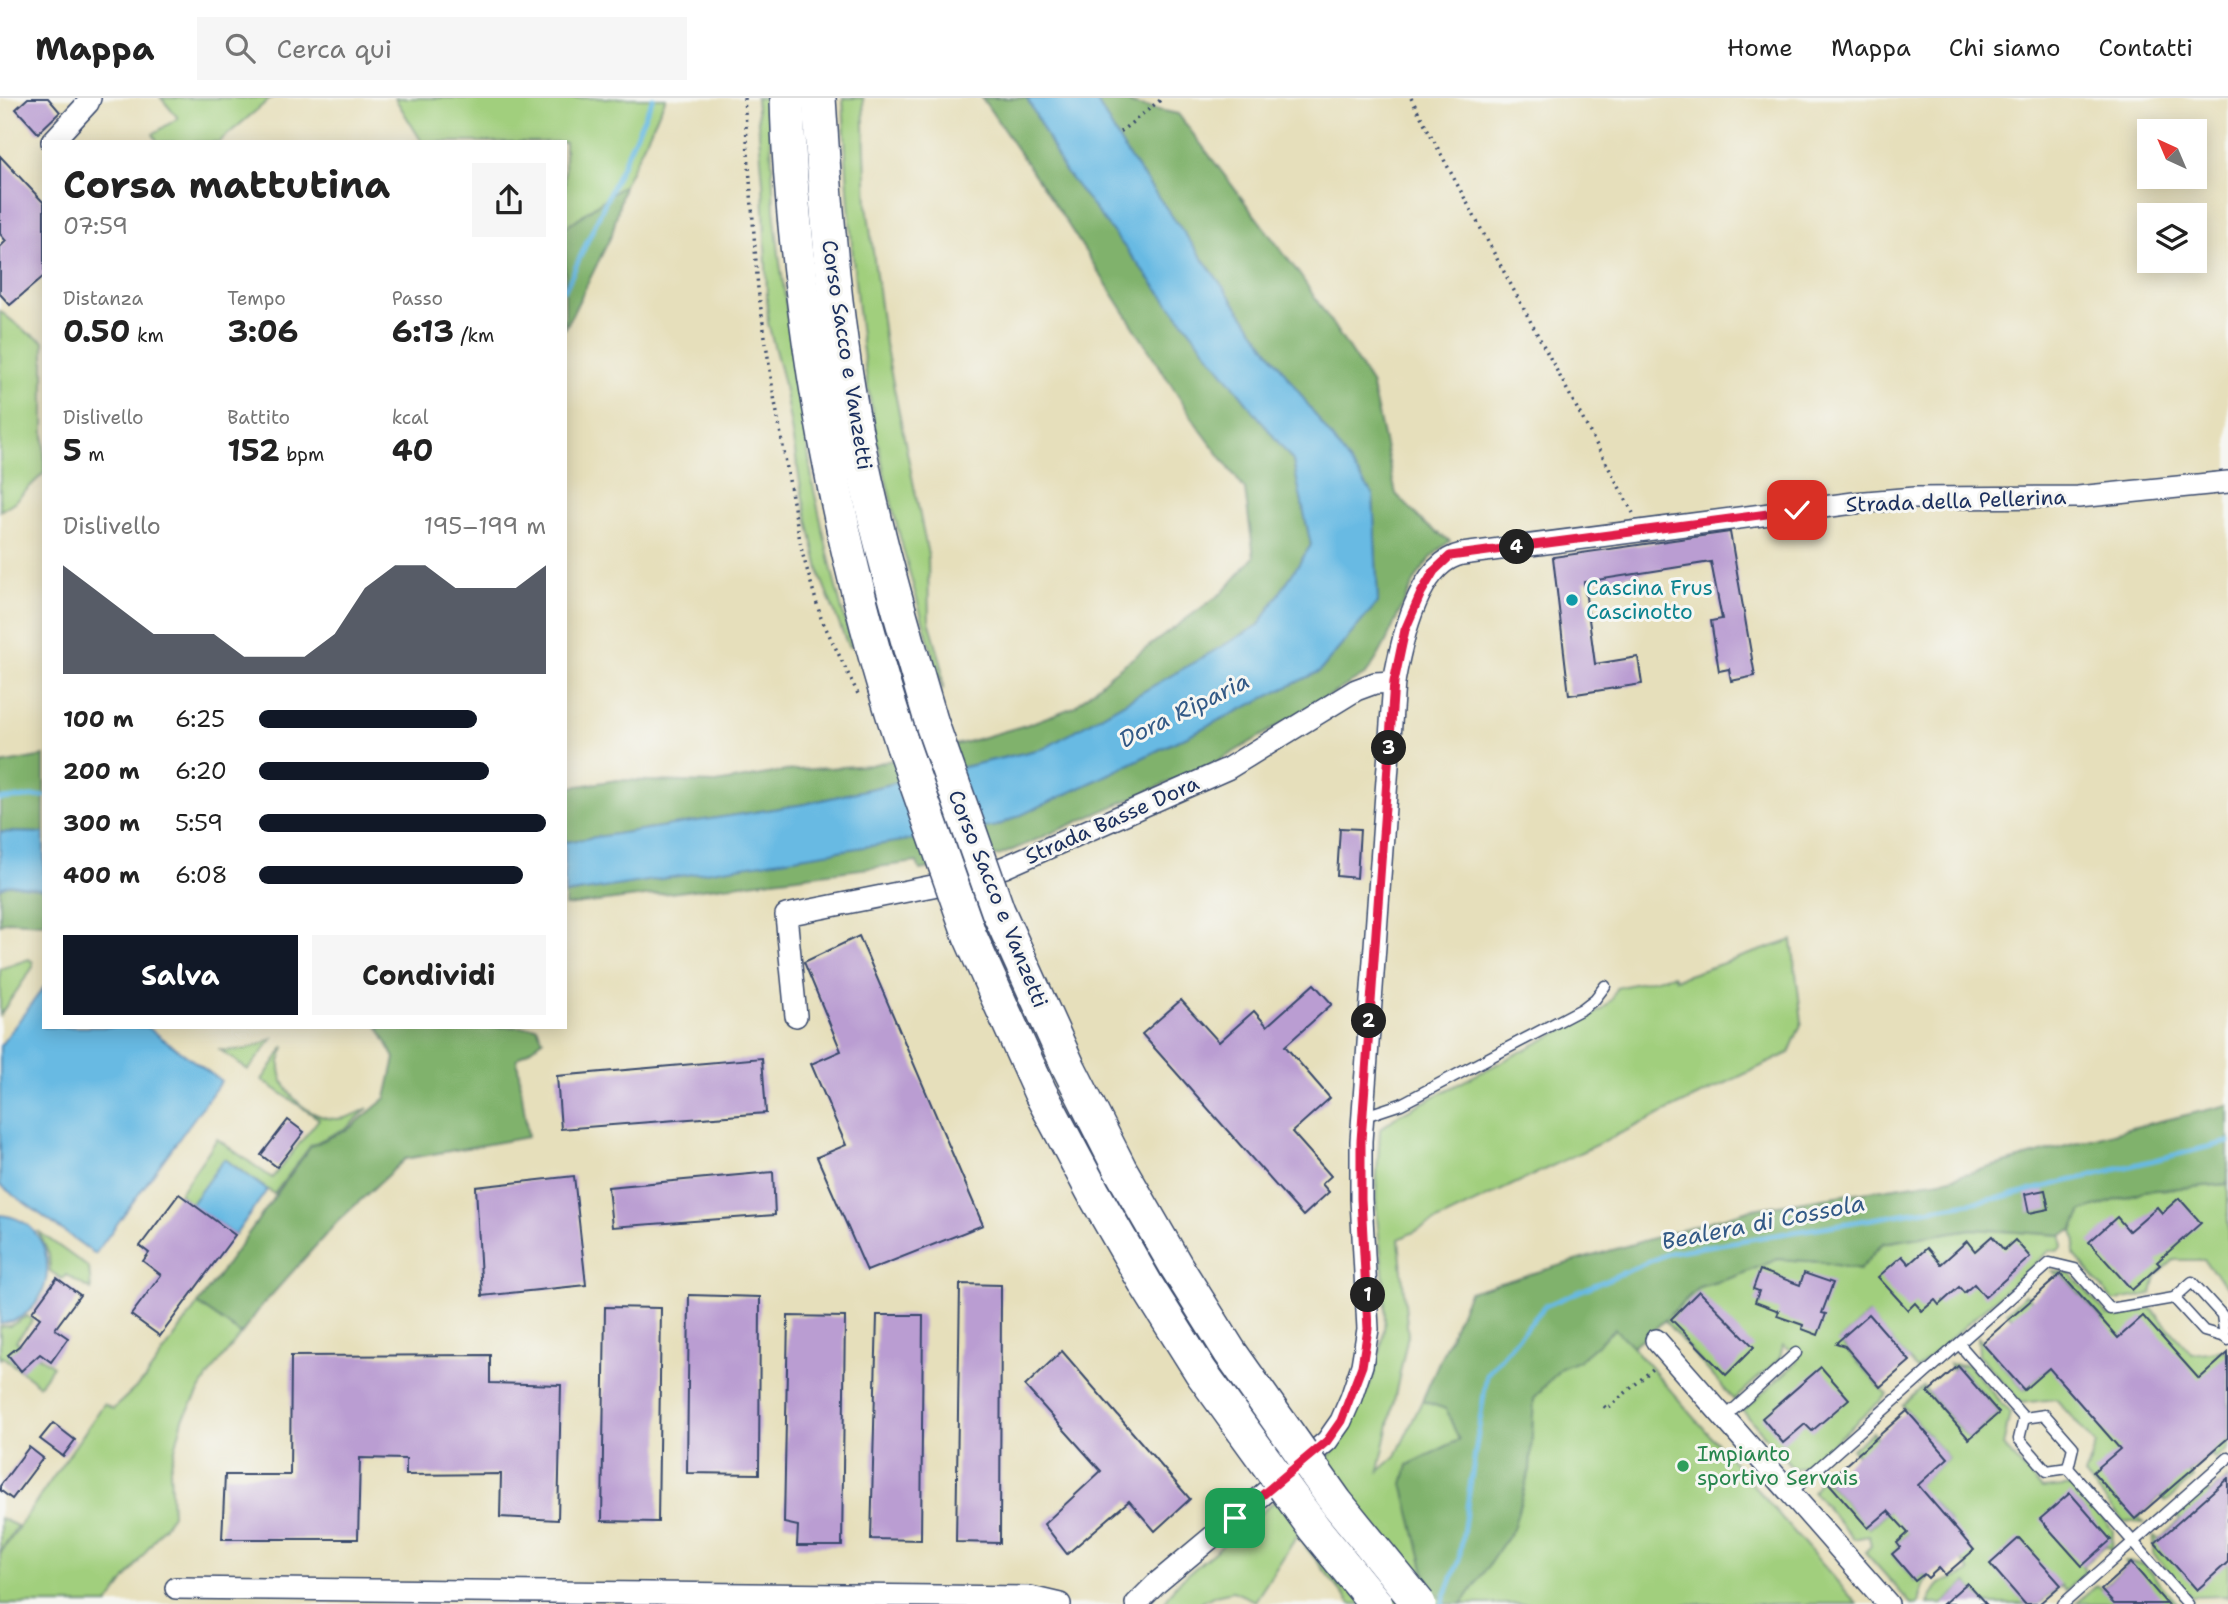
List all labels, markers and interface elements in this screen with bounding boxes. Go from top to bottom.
search box [197,17,687,80]
text: Mappa [35,26,155,71]
icon: search [221,29,259,67]
text: Cerca qui [277,31,392,66]
text: Home [1727,32,1793,64]
text: Mappa [1831,32,1911,64]
text: Chi siamo [1949,32,2061,64]
text: Contatti [2099,32,2193,64]
north arrow [2137,119,2207,189]
map controls [2137,119,2207,273]
text: Corsa mattutina [63,159,390,210]
button: share [472,163,546,237]
button: layers [2137,203,2207,273]
text: 07:59 [63,211,128,241]
street label: Corso Sacco e Vanzetti [815,238,879,472]
text: Distanza [63,286,143,311]
text: Tempo [227,286,286,311]
text: Passo [392,286,443,311]
text: 0.50 [63,311,130,352]
text: 3:06 [227,311,299,352]
text: 6:13 [392,311,454,352]
text: km [130,323,164,348]
text: /km [454,323,494,348]
text: Dislivello [63,405,144,430]
text: Battito [227,405,290,430]
text: kcal [392,405,429,430]
text: 5 [63,430,82,471]
text: 152 [227,430,280,471]
text: 40 [392,430,434,471]
text: m [82,442,105,467]
text: bpm [280,442,324,467]
pin [1767,480,1827,540]
street label: Strada della Pellerina [1845,483,2067,519]
icon: check [1778,491,1816,529]
text: Dislivello [63,511,161,541]
text: 195–199 m [424,511,546,541]
pin: 4 [1500,530,1534,564]
text: 4 [1510,534,1523,559]
place label: Cascina Frus Cascinotto [1586,574,1713,626]
marker: Cascina Frus Cascinotto [1564,592,1580,608]
water label: Dora Riparia [1114,666,1254,754]
text: 100 m [63,704,134,734]
text: 6:25 [175,704,225,734]
pin: 3 [1372,730,1406,766]
text: 3 [1382,735,1395,760]
text: 200 m [63,756,140,786]
text: 6:20 [175,756,227,786]
street label: Strada Basse Dora [1021,769,1203,871]
street label: Corso Sacco e Vanzetti [941,786,1055,1012]
text: 300 m [63,808,140,838]
text: 5:59 [175,808,223,838]
text: 400 m [63,860,140,890]
text: 6:08 [175,860,228,890]
button: Salva [63,935,298,1015]
button: Condividi [312,935,546,1015]
pin: 2 [1352,1004,1386,1038]
text: 2 [1362,1008,1375,1033]
water label: Bealera di Cossola [1659,1188,1867,1256]
pin: 1 [1350,1278,1386,1312]
text: 1 [1363,1282,1372,1307]
place label: Impianto sportivo Servais [1697,1440,1858,1492]
marker: Impianto sportivo Servais [1675,1458,1691,1474]
pin [1205,1488,1265,1548]
icon: arrive [1216,1499,1254,1537]

